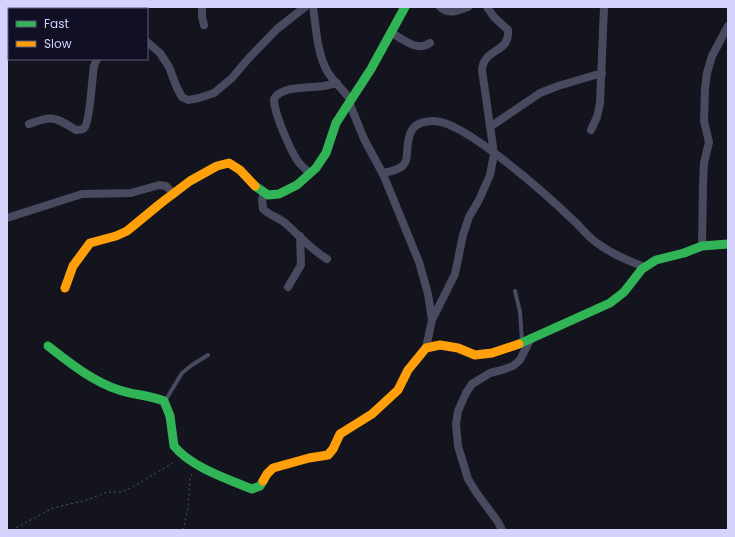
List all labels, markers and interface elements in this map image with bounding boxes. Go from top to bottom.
legend [8,8,148,60]
text: Fast [44,15,69,32]
text: Slow [44,35,72,52]

